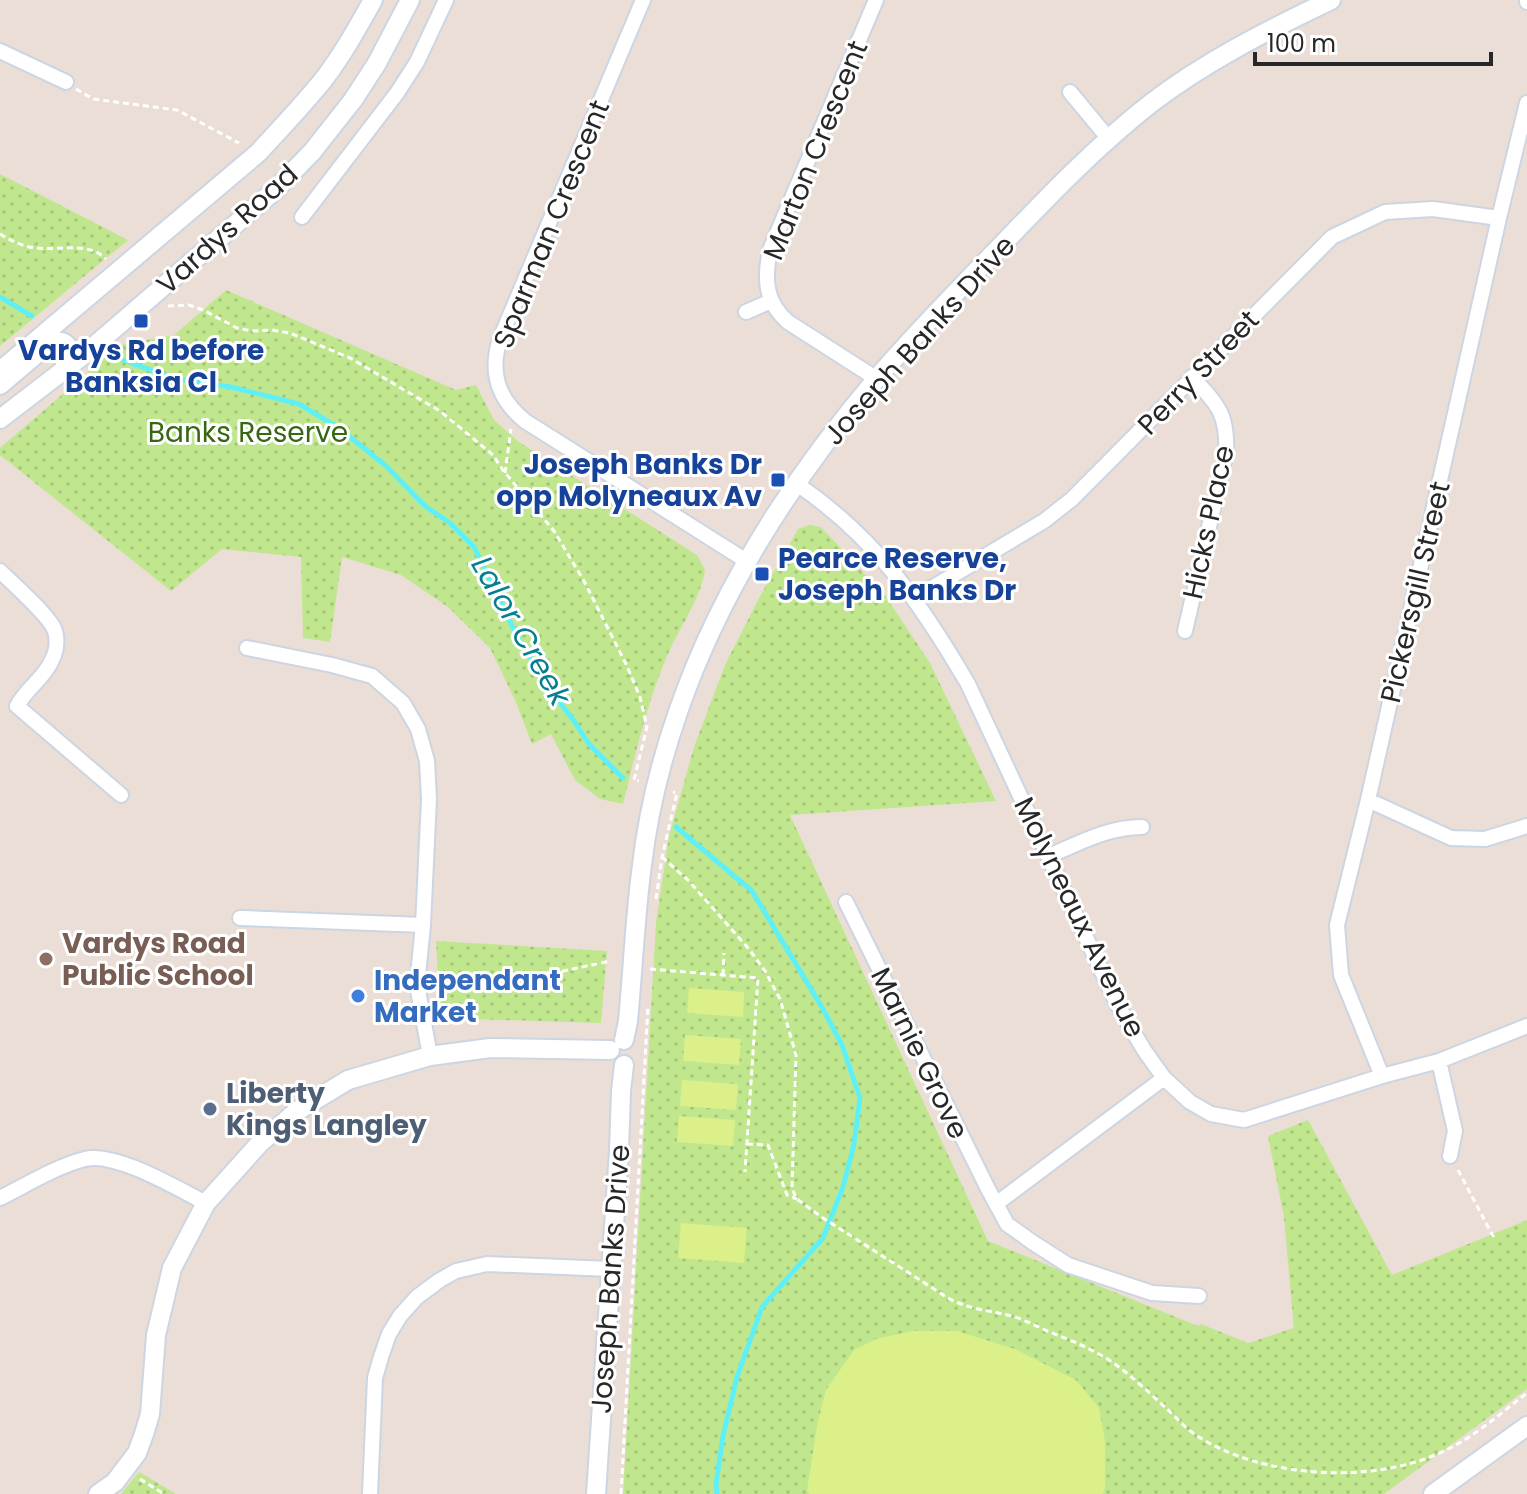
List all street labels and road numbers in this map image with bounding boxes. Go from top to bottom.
street label: Marton Crescent [754,35,877,266]
street label: Sparman Crescent [484,94,619,354]
street label: Vardys Road [148,155,306,303]
street label: Joseph Banks Drive [815,227,1024,454]
street label: Perry Street [1129,301,1268,443]
street label: Hicks Place [1173,442,1244,603]
street label: Pickersgill Street [1371,478,1460,707]
street label: Molyneaux Avenue [1004,791,1155,1044]
street label: Marnie Grove [861,961,978,1146]
street label: Joseph Banks Drive [582,1143,639,1415]

